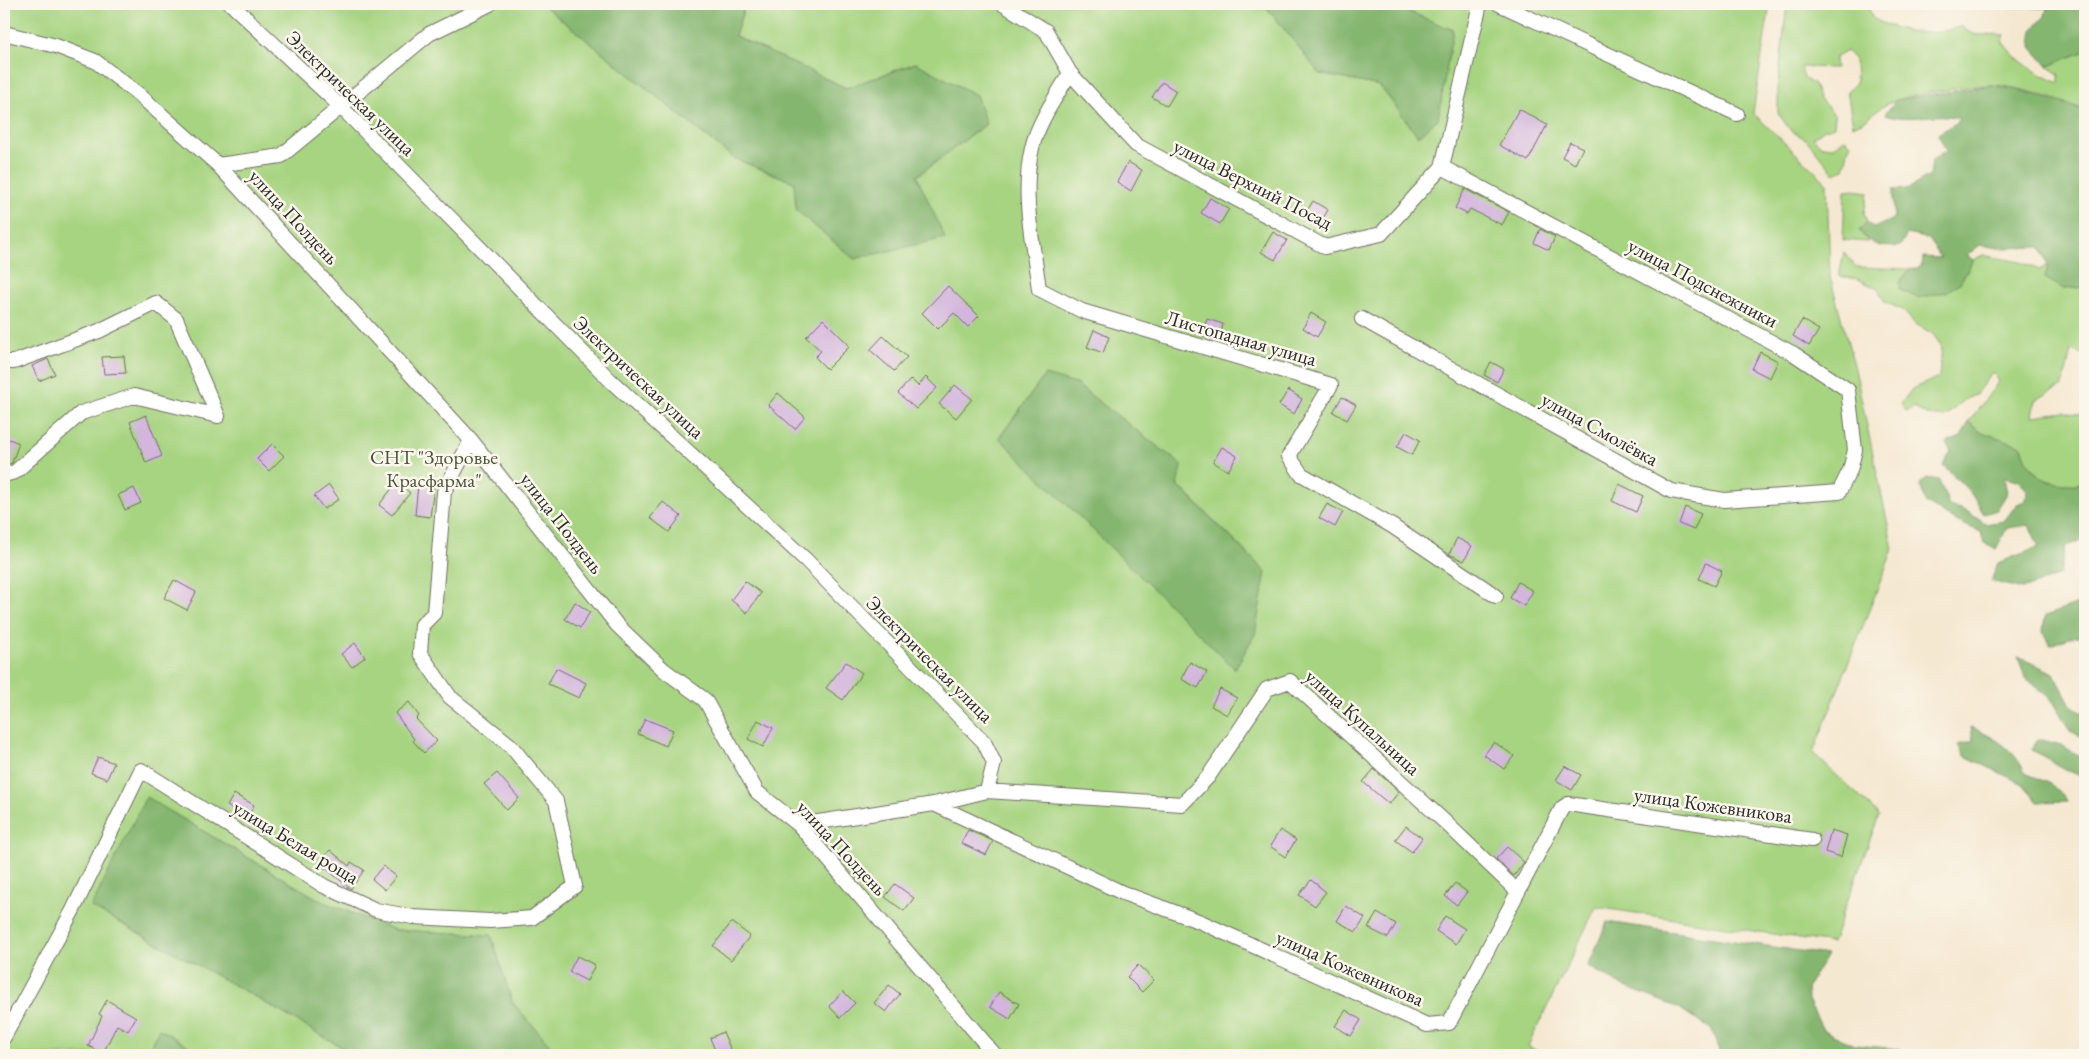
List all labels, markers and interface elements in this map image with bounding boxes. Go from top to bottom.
street label: Электрическая улица [281,25,421,161]
street label: улица Верхний Посад [1169,133,1337,235]
street label: улица Полдень [243,164,345,270]
street label: улица Подснежники [1623,232,1783,334]
street label: Листопадная улица [1162,304,1320,372]
street label: Электрическая улица [568,310,710,444]
street label: улица Смолёвка [1537,386,1663,472]
park label: СНТ "Здоровье Красфарма" [370,444,498,493]
street label: улица Полдень [514,467,610,579]
street label: Электрическая улица [861,590,999,728]
street label: улица Купальница [1300,663,1426,781]
street label: улица Кожевникова [1632,781,1794,829]
street label: улица Белая роща [228,794,364,890]
street label: улица Полдень [791,795,893,901]
street label: улица Кожевникова [1272,924,1428,1012]

